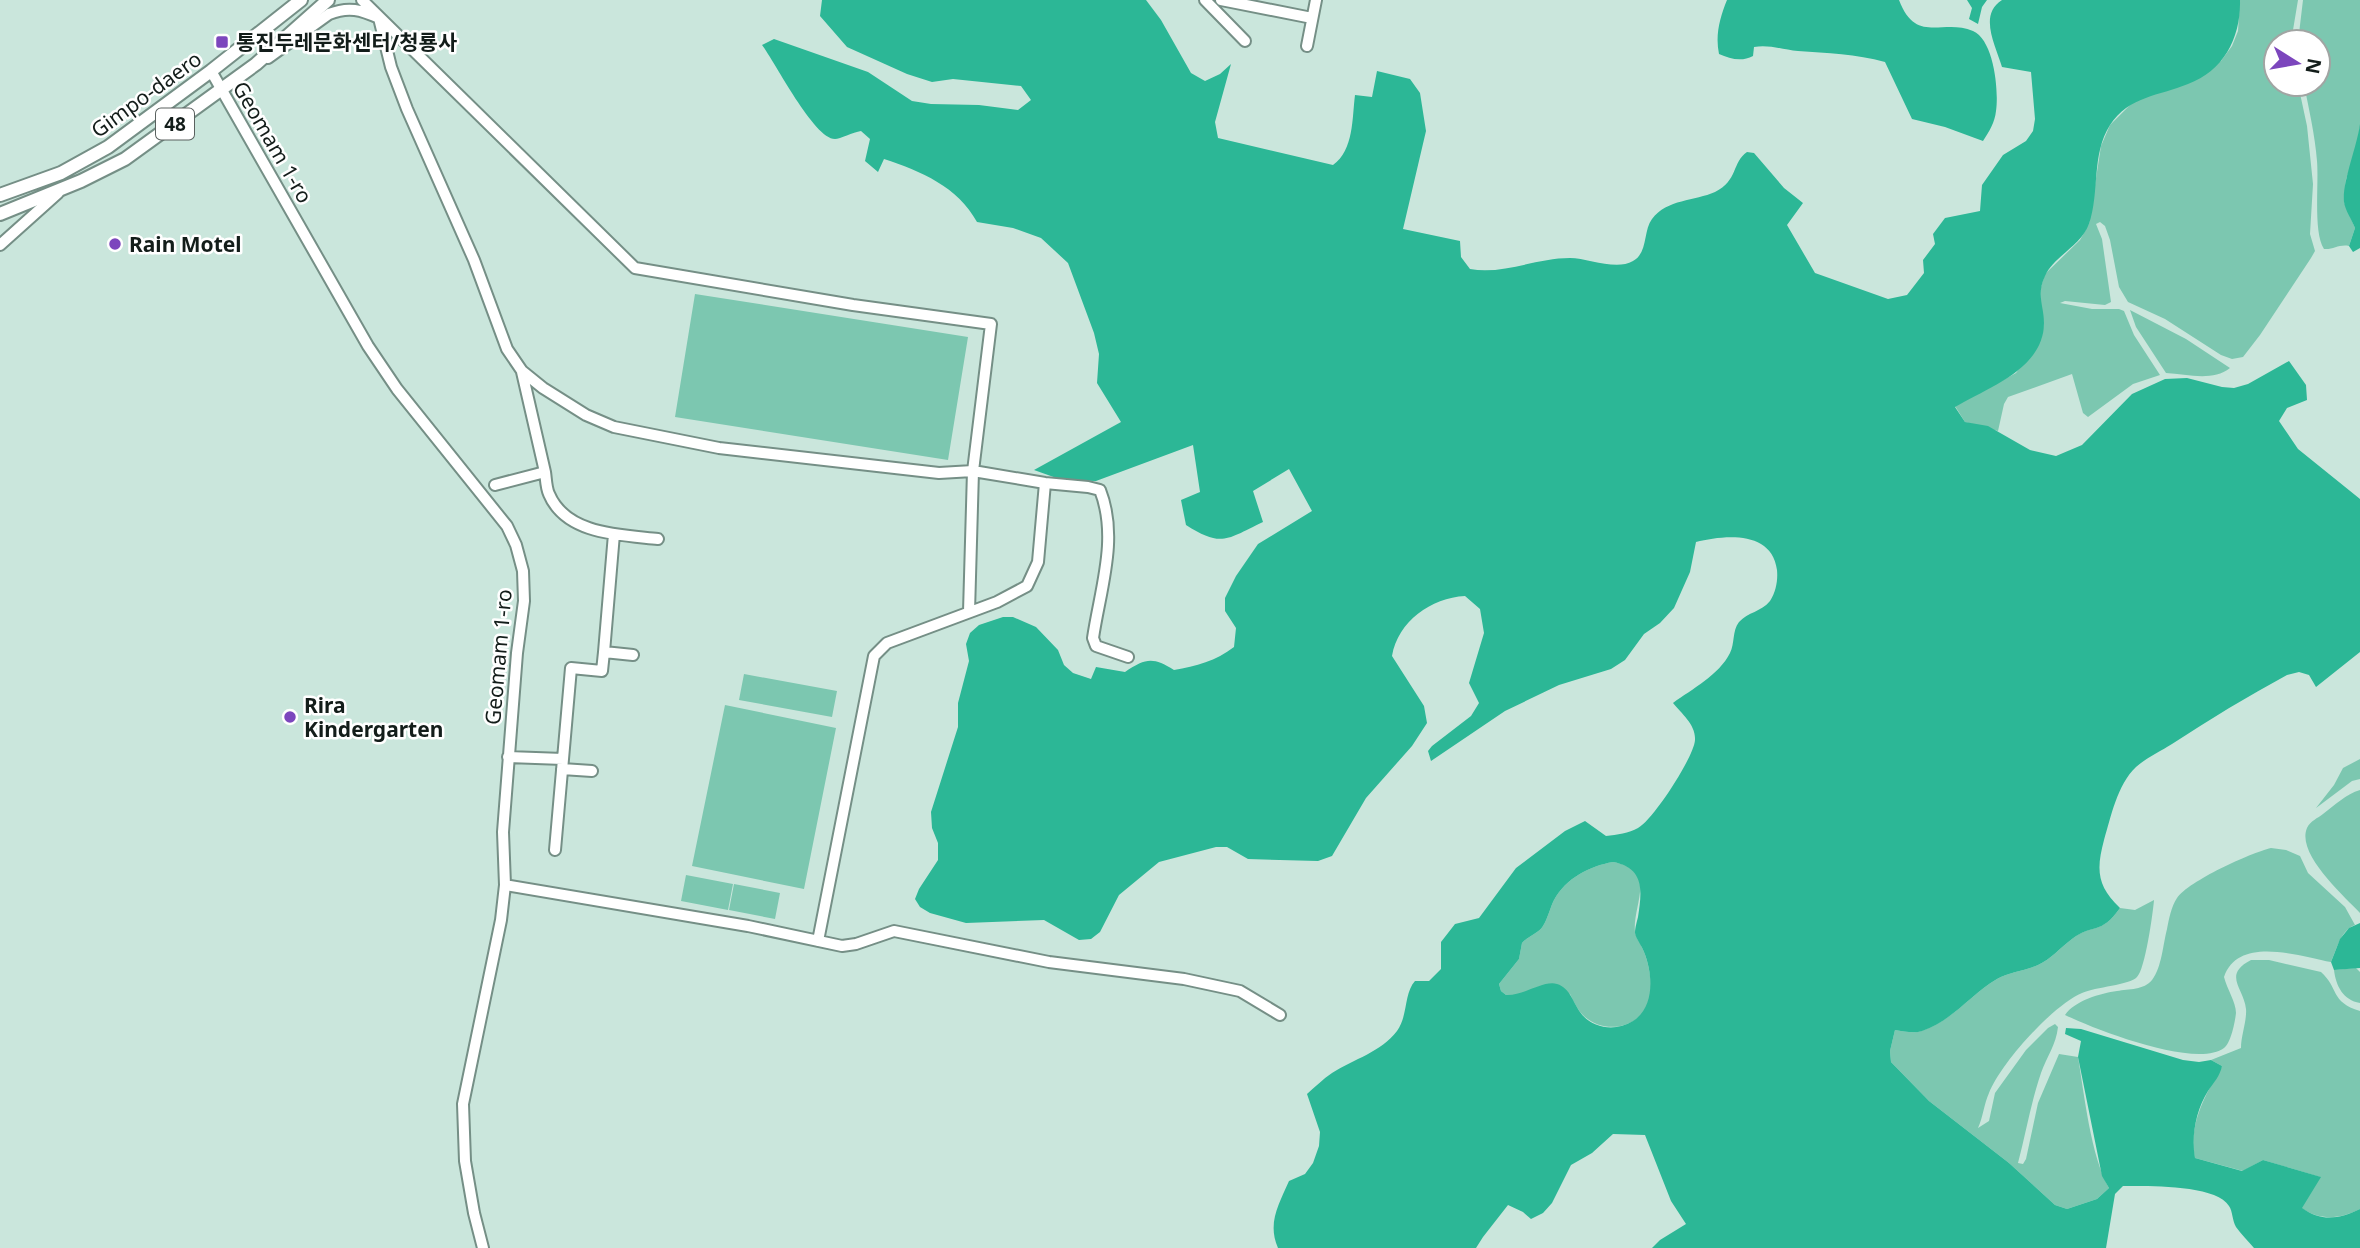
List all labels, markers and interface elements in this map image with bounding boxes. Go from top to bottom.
place label: 통진두레문화센터/청룡사 [236,28,457,56]
north arrow [2262,28,2332,98]
marker: 통진두레문화센터/청룡사 [214,34,230,50]
street label: Gimpo-daero [85,44,207,144]
text: N [2299,56,2328,76]
street label: Geomam 1-ro [227,76,319,208]
road number: 48 [156,108,194,140]
place label: Rain Motel [129,230,242,258]
marker: Rain Motel [107,236,123,252]
street label: Geomam 1-ro [478,588,518,726]
place label: Rira Kindergarten [304,691,443,743]
marker: Rira Kindergarten [282,709,298,725]

